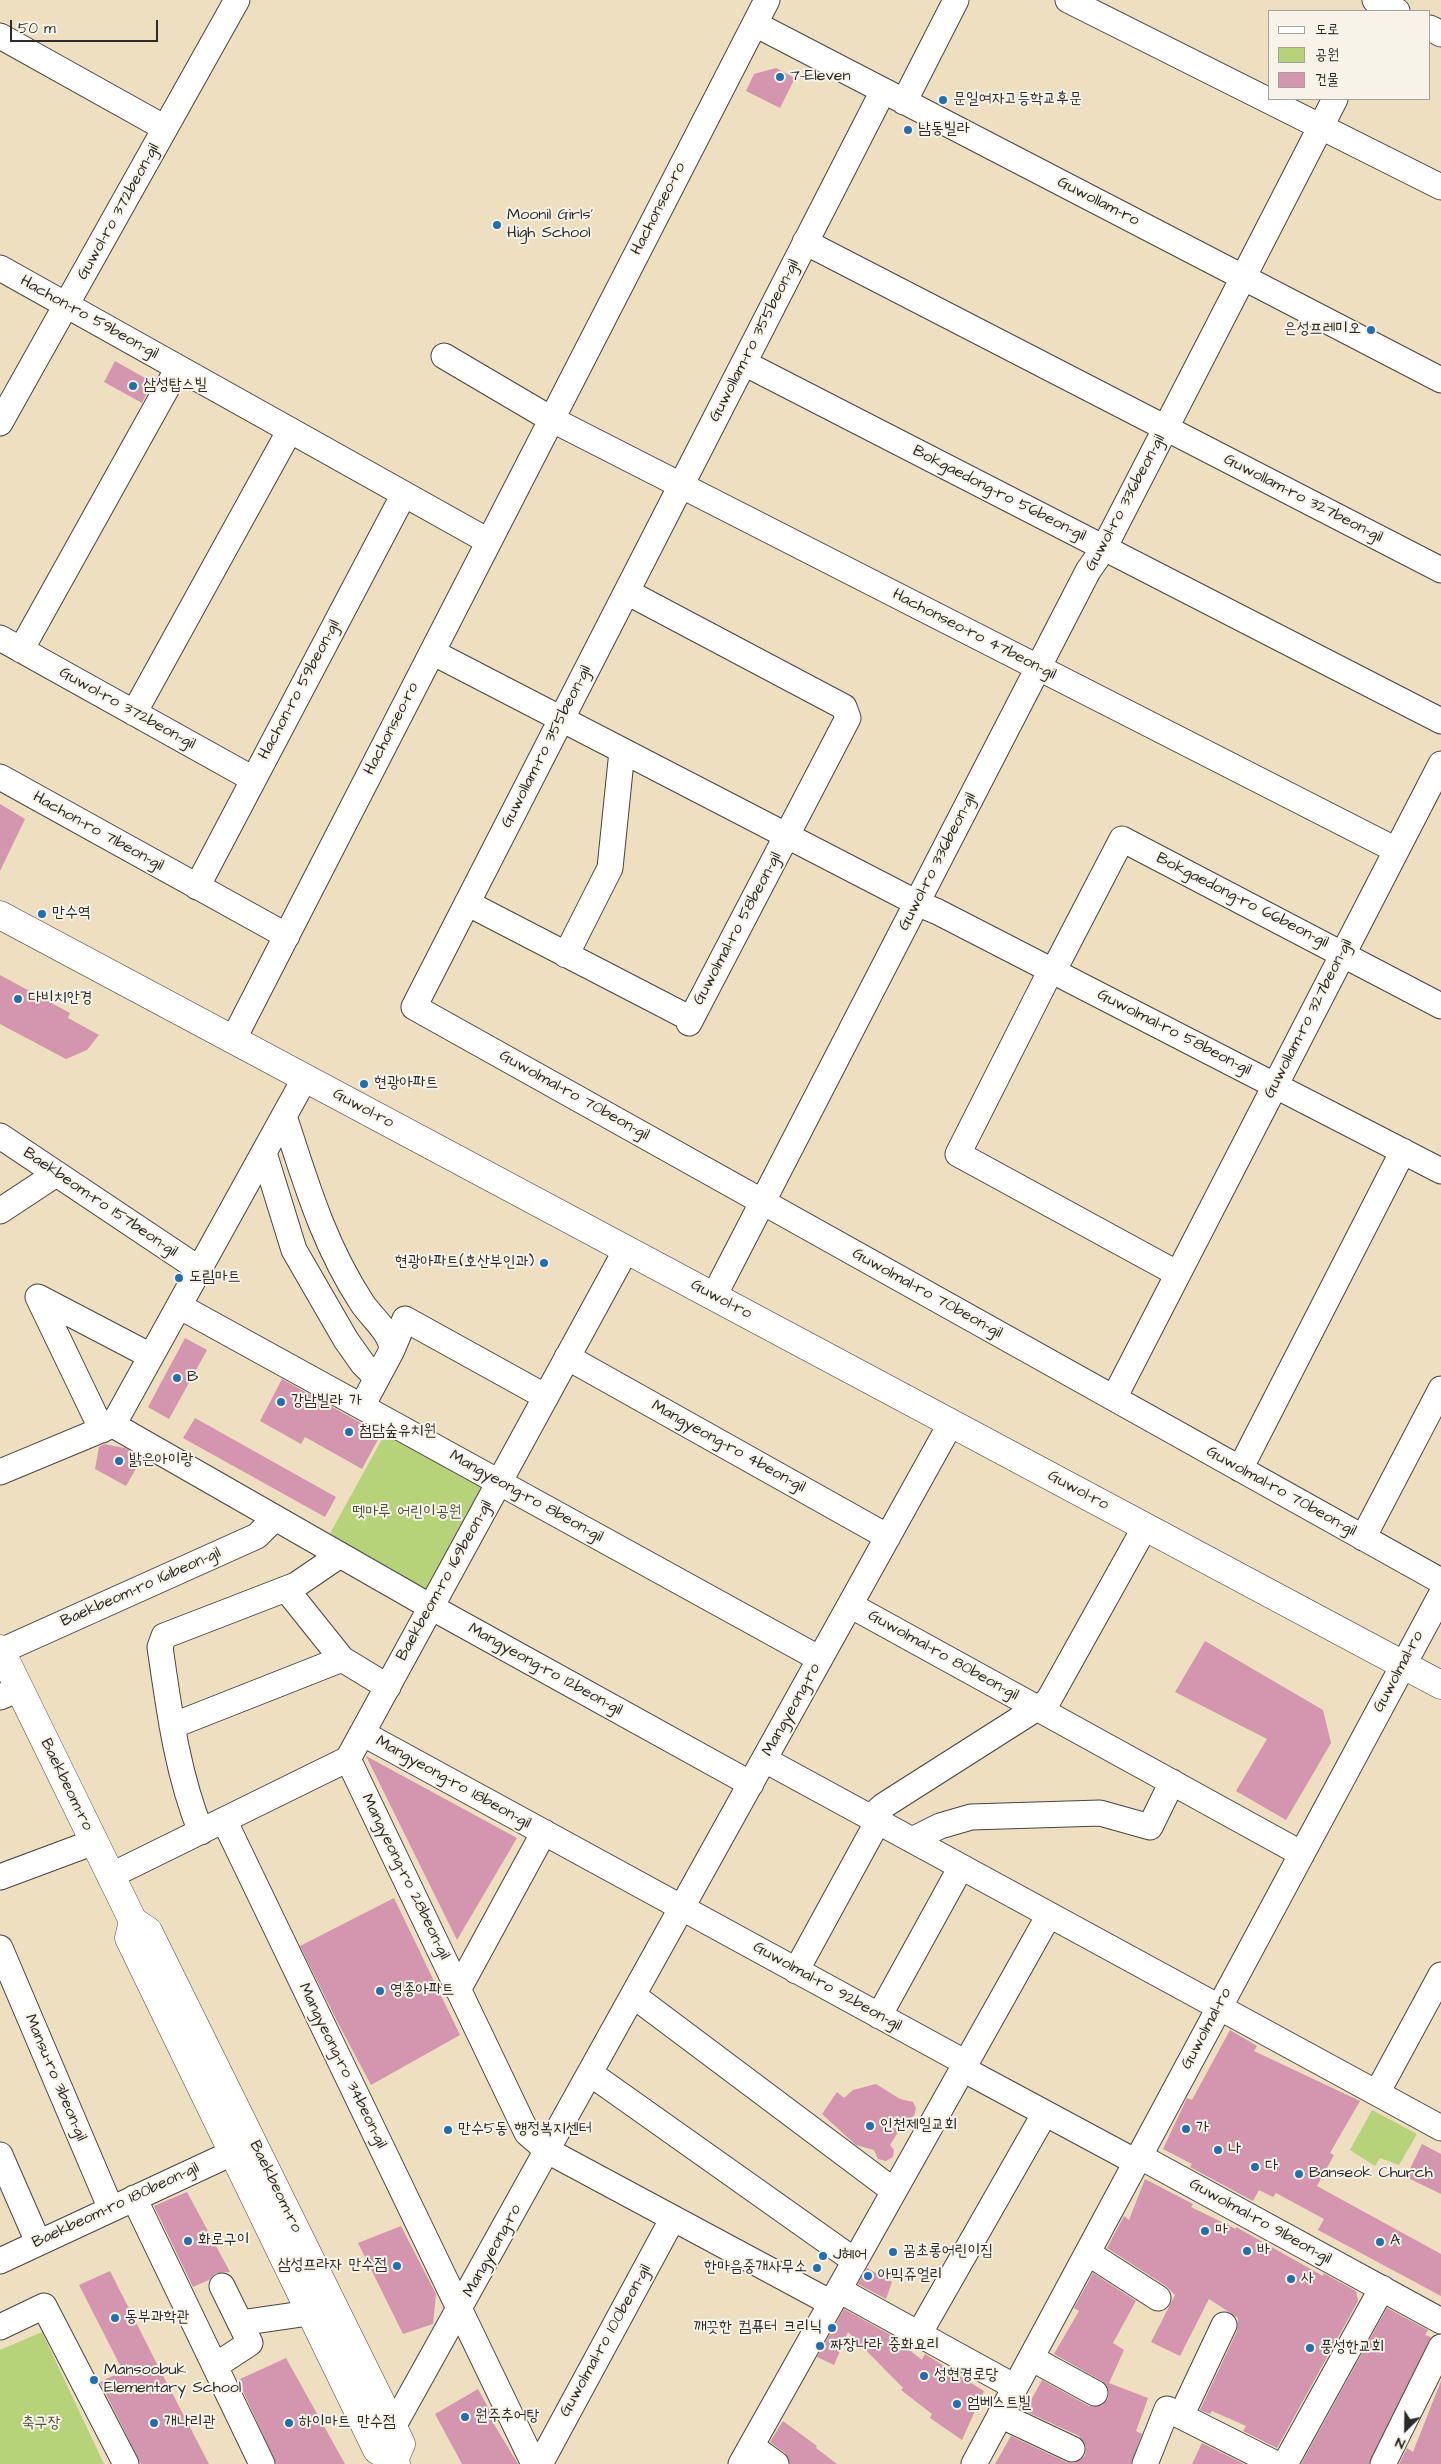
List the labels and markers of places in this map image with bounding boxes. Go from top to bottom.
place label: 7-Eleven [790,67,850,87]
marker: 7-Eleven [774,71,786,83]
place label: 문일여자고등학교후문 [953,90,1082,110]
marker: 문일여자고등학교후문 [937,94,949,106]
place label: 남동빌라 [918,120,970,140]
marker: 남동빌라 [902,124,914,136]
place label: Moonil Girls' High School [507,206,593,244]
marker: Moonil Girls' High School [491,219,503,231]
place label: 은성프레미오 [1284,320,1361,340]
marker: 은성프레미오 [1365,324,1377,336]
place label: 삼성탑스빌 [143,376,207,396]
marker: 삼성탑스빌 [127,380,139,392]
place label: 만수역 [52,904,91,924]
marker: 만수역 [36,908,48,920]
place label: 다비치안경 [28,989,92,1009]
marker: 다비치안경 [12,993,24,1005]
place label: 현광아파트 [374,1074,438,1094]
marker: 현광아파트 [358,1078,370,1090]
place label: 현광아파트(호산부인과) [395,1253,534,1273]
marker: 현광아파트(호산부인과) [538,1257,550,1269]
place label: 도림마트 [189,1268,240,1288]
marker: 도림마트 [173,1272,185,1284]
place label: B [187,1368,198,1388]
marker: B [171,1372,183,1384]
place label: 강남빌라 가 [291,1392,362,1412]
marker: 강남빌라 가 [275,1396,287,1408]
place label: 첨담숲유치원 [359,1422,436,1442]
marker: 첨담숲유치원 [343,1426,355,1438]
place label: 밝은아이랑 [129,1451,193,1471]
marker: 밝은아이랑 [113,1455,125,1467]
place label: 영종아파트 [390,1981,454,2001]
marker: 영종아파트 [374,1985,386,1997]
place label: 인천제일교회 [880,2116,957,2136]
place label: 가 [1196,2119,1209,2139]
place label: 만수5동 행정복지센터 [458,2120,592,2140]
marker: 인천제일교회 [864,2120,876,2132]
marker: 가 [1180,2123,1192,2135]
marker: 만수5동 행정복지센터 [442,2124,454,2136]
place label: 나 [1228,2140,1241,2160]
marker: 나 [1212,2144,1224,2156]
place label: 다 [1265,2157,1278,2177]
marker: 다 [1249,2161,1261,2173]
place label: Banseok Church [1309,2164,1433,2184]
marker: Banseok Church [1293,2168,1305,2180]
place label: 마 [1215,2221,1228,2241]
marker: 마 [1199,2225,1211,2237]
place label: 화로구이 [198,2231,250,2251]
place label: A [1390,2232,1400,2252]
marker: 화로구이 [182,2235,194,2247]
marker: A [1374,2236,1386,2248]
place label: 바 [1257,2241,1270,2261]
place label: 꿈초롱어린이집 [903,2242,993,2262]
marker: 바 [1241,2245,1253,2257]
place label: J헤어 [833,2246,867,2266]
marker: 꿈초롱어린이집 [887,2246,899,2258]
marker: J헤어 [817,2250,829,2262]
place label: 삼성프라자 만수점 [278,2256,387,2276]
place label: 한마음중개사무소 [704,2258,807,2278]
marker: 삼성프라자 만수점 [391,2260,403,2272]
marker: 한마음중개사무소 [811,2262,823,2274]
place label: 아믹쥬얼리 [878,2266,942,2286]
place label: 사 [1301,2269,1314,2289]
marker: 아믹쥬얼리 [862,2270,874,2282]
marker: 사 [1285,2273,1297,2285]
place label: 동부과학관 [125,2308,189,2328]
marker: 동부과학관 [109,2312,121,2324]
place label: 깨끗한 컴퓨터 크리닉 [693,2318,822,2338]
marker: 깨끗한 컴퓨터 크리닉 [826,2322,838,2334]
place label: 짜장나라 중화요리 [830,2336,939,2356]
place label: 풍성한교회 [1320,2338,1384,2358]
marker: 짜장나라 중화요리 [814,2340,826,2352]
marker: 풍성한교회 [1304,2342,1316,2354]
place label: Mansoobuk Elementary School [104,2361,241,2399]
place label: 성현경로당 [934,2366,998,2386]
marker: 성현경로당 [918,2370,930,2382]
marker: Mansoobuk Elementary School [88,2374,100,2386]
place label: 엄베스트빌 [967,2394,1031,2414]
marker: 엄베스트빌 [951,2398,963,2410]
place label: 원주추어탕 [475,2407,539,2427]
marker: 원주추어탕 [459,2411,471,2423]
place label: 개나리관 [164,2413,215,2433]
place label: 하이마트 만수점 [299,2413,396,2433]
marker: 개나리관 [148,2417,160,2429]
marker: 하이마트 만수점 [283,2417,295,2429]

